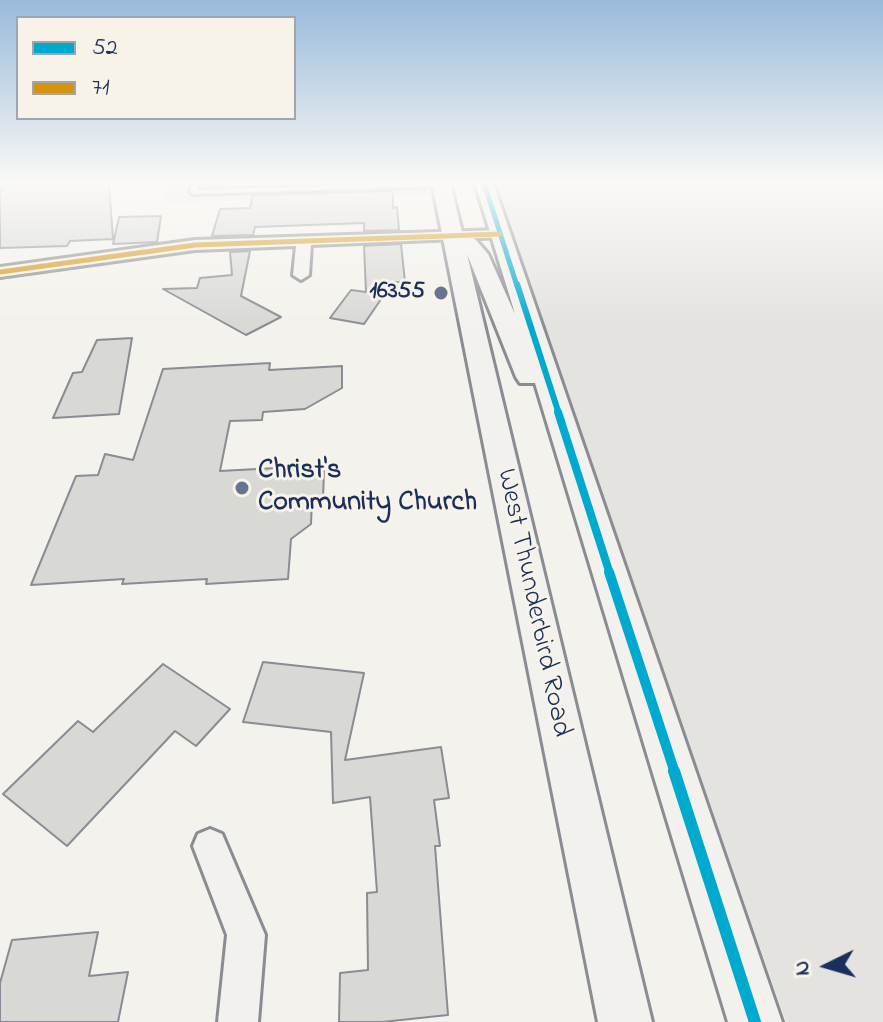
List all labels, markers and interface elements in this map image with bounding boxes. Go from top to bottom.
legend [16,16,296,120]
text: 52 [92,31,118,66]
text: 71 [92,71,110,106]
place label: 16355 [369,279,425,307]
marker: 16355 [432,284,450,302]
place label: Christ's Community Church [258,455,477,521]
street label: West Thunderbird Road [487,466,577,740]
marker: Christ's Community Church [233,479,251,497]
north arrow [787,926,867,1006]
text: N [787,959,820,977]

